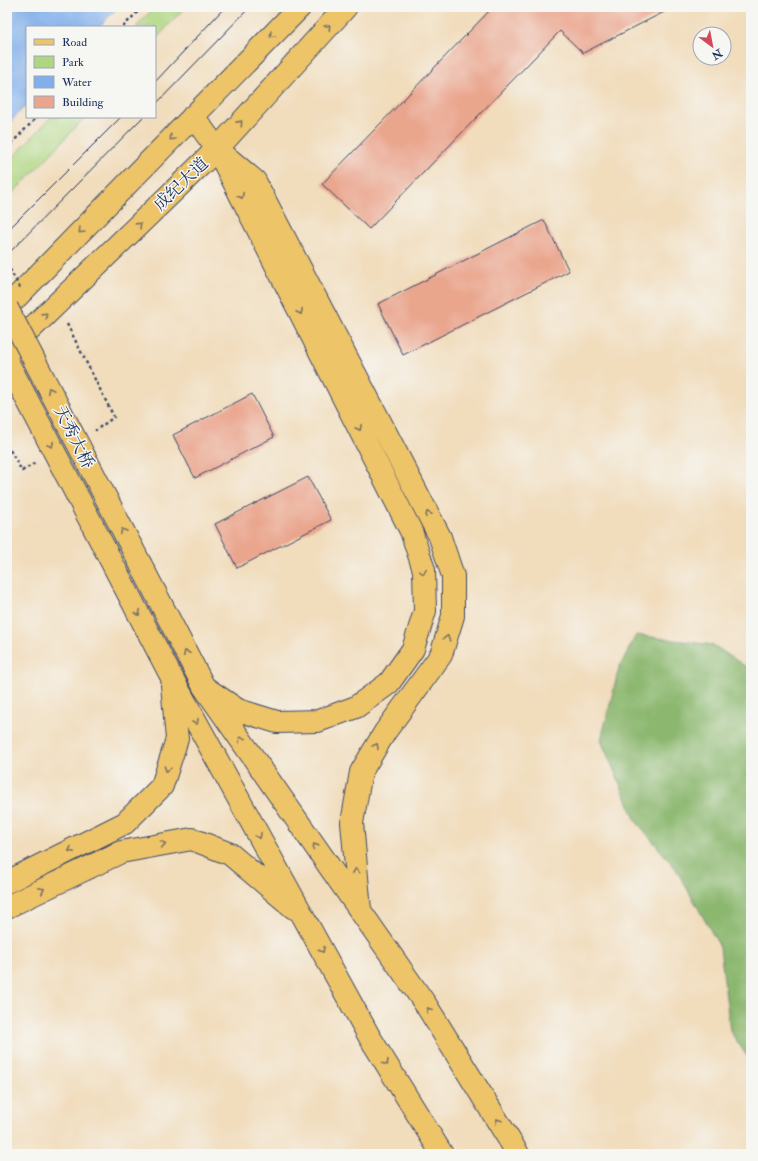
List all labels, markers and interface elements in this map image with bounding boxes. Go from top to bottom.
one-way arrow [323,24,330,32]
legend [26,26,156,118]
north arrow [692,26,732,66]
one-way arrow [269,30,277,38]
text: Road [62,35,87,50]
text: N [708,45,726,63]
text: Park [62,55,84,70]
text: Water [61,75,92,90]
text: Building [62,95,105,110]
one-way arrow [236,120,243,128]
one-way arrow [169,133,177,141]
street label: 成纪大道 [149,153,213,215]
one-way arrow [236,192,244,199]
one-way arrow [134,222,142,230]
one-way arrow [78,226,86,234]
one-way arrow [295,308,303,315]
one-way arrow [40,313,48,320]
one-way arrow [47,387,55,395]
street label: 天秀大桥 [49,402,99,472]
one-way arrow [354,424,362,431]
one-way arrow [46,441,54,448]
one-way arrow [425,511,433,518]
one-way arrow [120,527,127,535]
one-way arrow [418,568,427,575]
one-way arrow [133,609,141,616]
one-way arrow [442,635,451,642]
one-way arrow [183,650,191,657]
one-way arrow [192,718,199,726]
one-way arrow [239,737,246,744]
one-way arrow [372,743,379,750]
one-way arrow [164,766,172,773]
one-way arrow [254,832,262,839]
one-way arrow [160,841,166,849]
one-way arrow [312,843,320,850]
one-way arrow [68,845,76,853]
one-way arrow [352,868,361,874]
one-way arrow [38,887,45,895]
one-way arrow [317,946,324,953]
one-way arrow [426,1007,434,1014]
one-way arrow [381,1059,389,1066]
one-way arrow [495,1118,502,1125]

